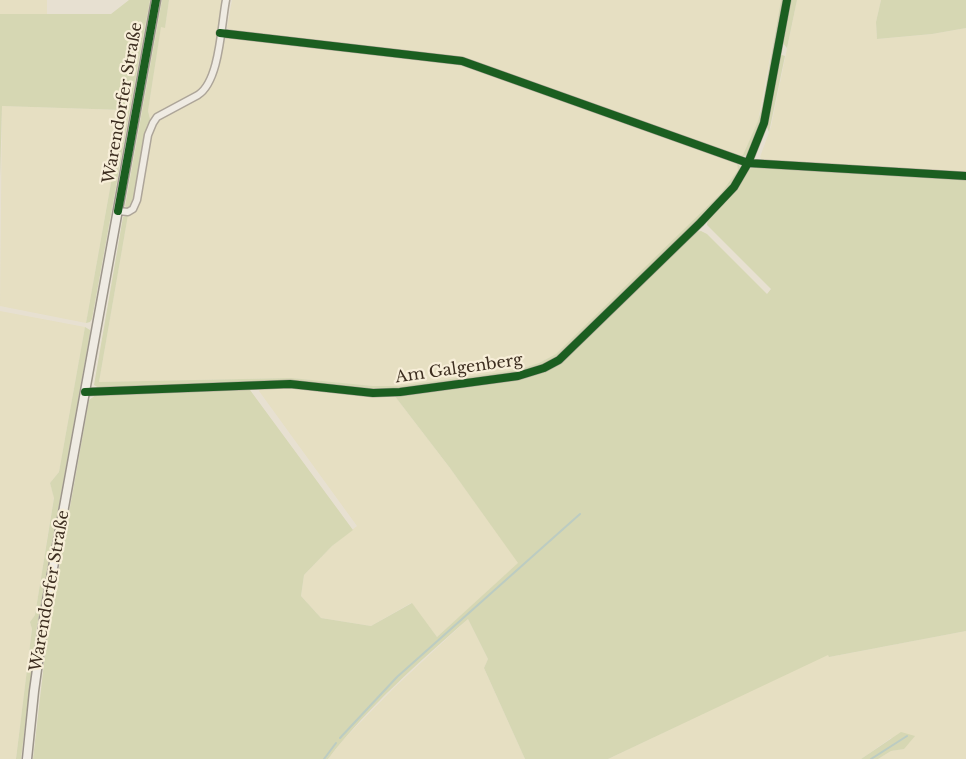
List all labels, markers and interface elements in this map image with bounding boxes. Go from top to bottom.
street label: Warendorfer Straße [99,21,147,185]
street label: Am Galgenberg [394,351,524,387]
street label: Warendorfer Straße [26,509,74,673]

